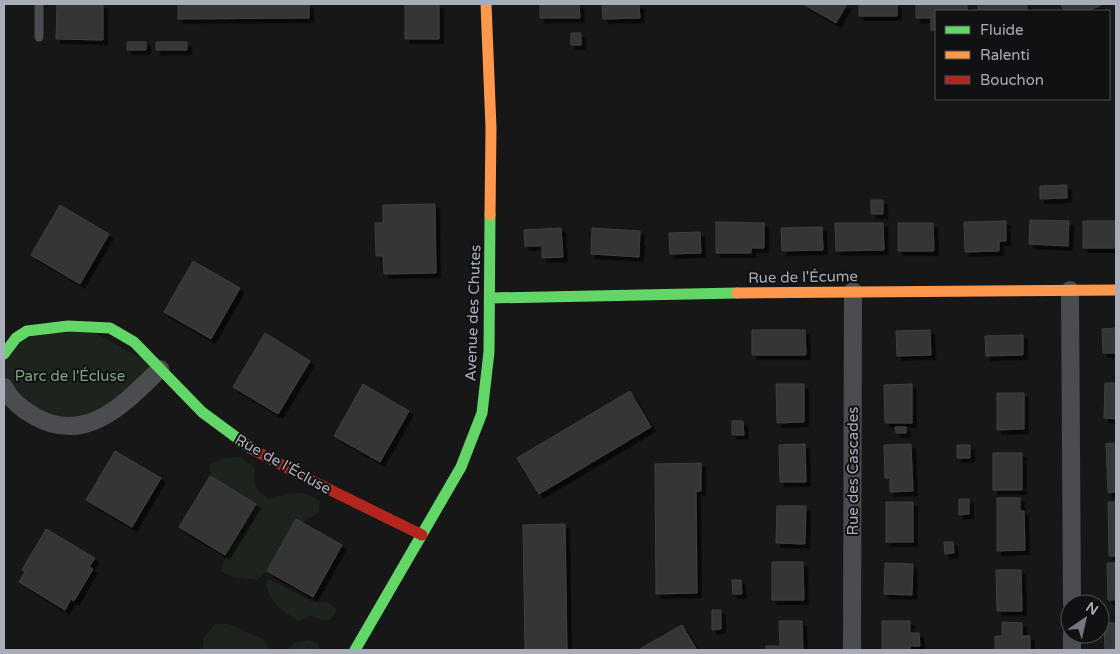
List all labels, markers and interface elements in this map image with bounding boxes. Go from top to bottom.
legend [935,10,1110,100]
text: Fluide [980,21,1024,39]
text: Ralenti [980,46,1030,64]
text: Bouchon [980,71,1044,89]
street label: Avenue des Chutes [462,244,484,382]
street label: Rue de l'Écume [748,267,858,287]
park label: Parc de l'Écluse [15,367,125,385]
street label: Rue des Cascades [844,407,862,535]
street label: Rue de l'Écluse [232,430,334,498]
north arrow [1060,594,1110,644]
text: N [1083,598,1101,619]

